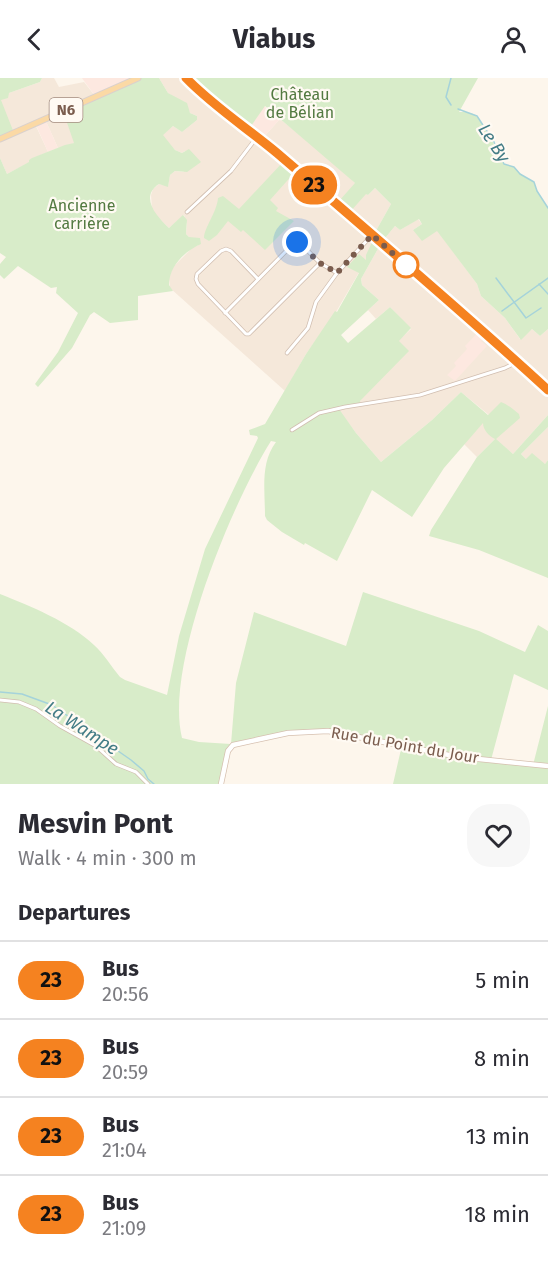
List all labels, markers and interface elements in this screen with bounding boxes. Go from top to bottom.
icon: back [18,23,51,56]
text: Viabus [233,23,315,55]
icon: person [497,23,530,56]
park label: Château de Bélian [266,85,334,122]
road number: N6 [50,98,82,122]
water label: Le By [473,119,515,168]
line badge: 23 [287,166,341,204]
text: 23 [303,172,325,198]
park label: Ancienne carrière [49,196,115,233]
your location [282,227,312,257]
unlabelled marker [393,252,419,278]
water label: La Wampe [41,696,123,760]
street label: Rue du Point du Jour [330,723,481,768]
button: heart [467,804,530,867]
text: Mesvin Pont [18,807,173,840]
text: Walk · 4 min · 300 m [18,846,197,870]
text: Departures [18,899,130,926]
text: Bus [102,955,139,982]
text: 23 [40,967,62,993]
text: 5 min [475,967,530,994]
text: 20:56 [102,982,149,1006]
text: Bus [102,1033,139,1060]
text: 23 [40,1045,62,1071]
text: 8 min [474,1045,530,1072]
text: 20:59 [102,1060,148,1084]
text: Bus [102,1111,139,1138]
text: 23 [40,1123,62,1149]
text: 13 min [466,1123,530,1150]
text: 21:04 [102,1138,147,1162]
text: Bus [102,1189,139,1216]
text: 23 [40,1201,62,1227]
text: 18 min [465,1201,530,1228]
text: 21:09 [102,1216,146,1240]

